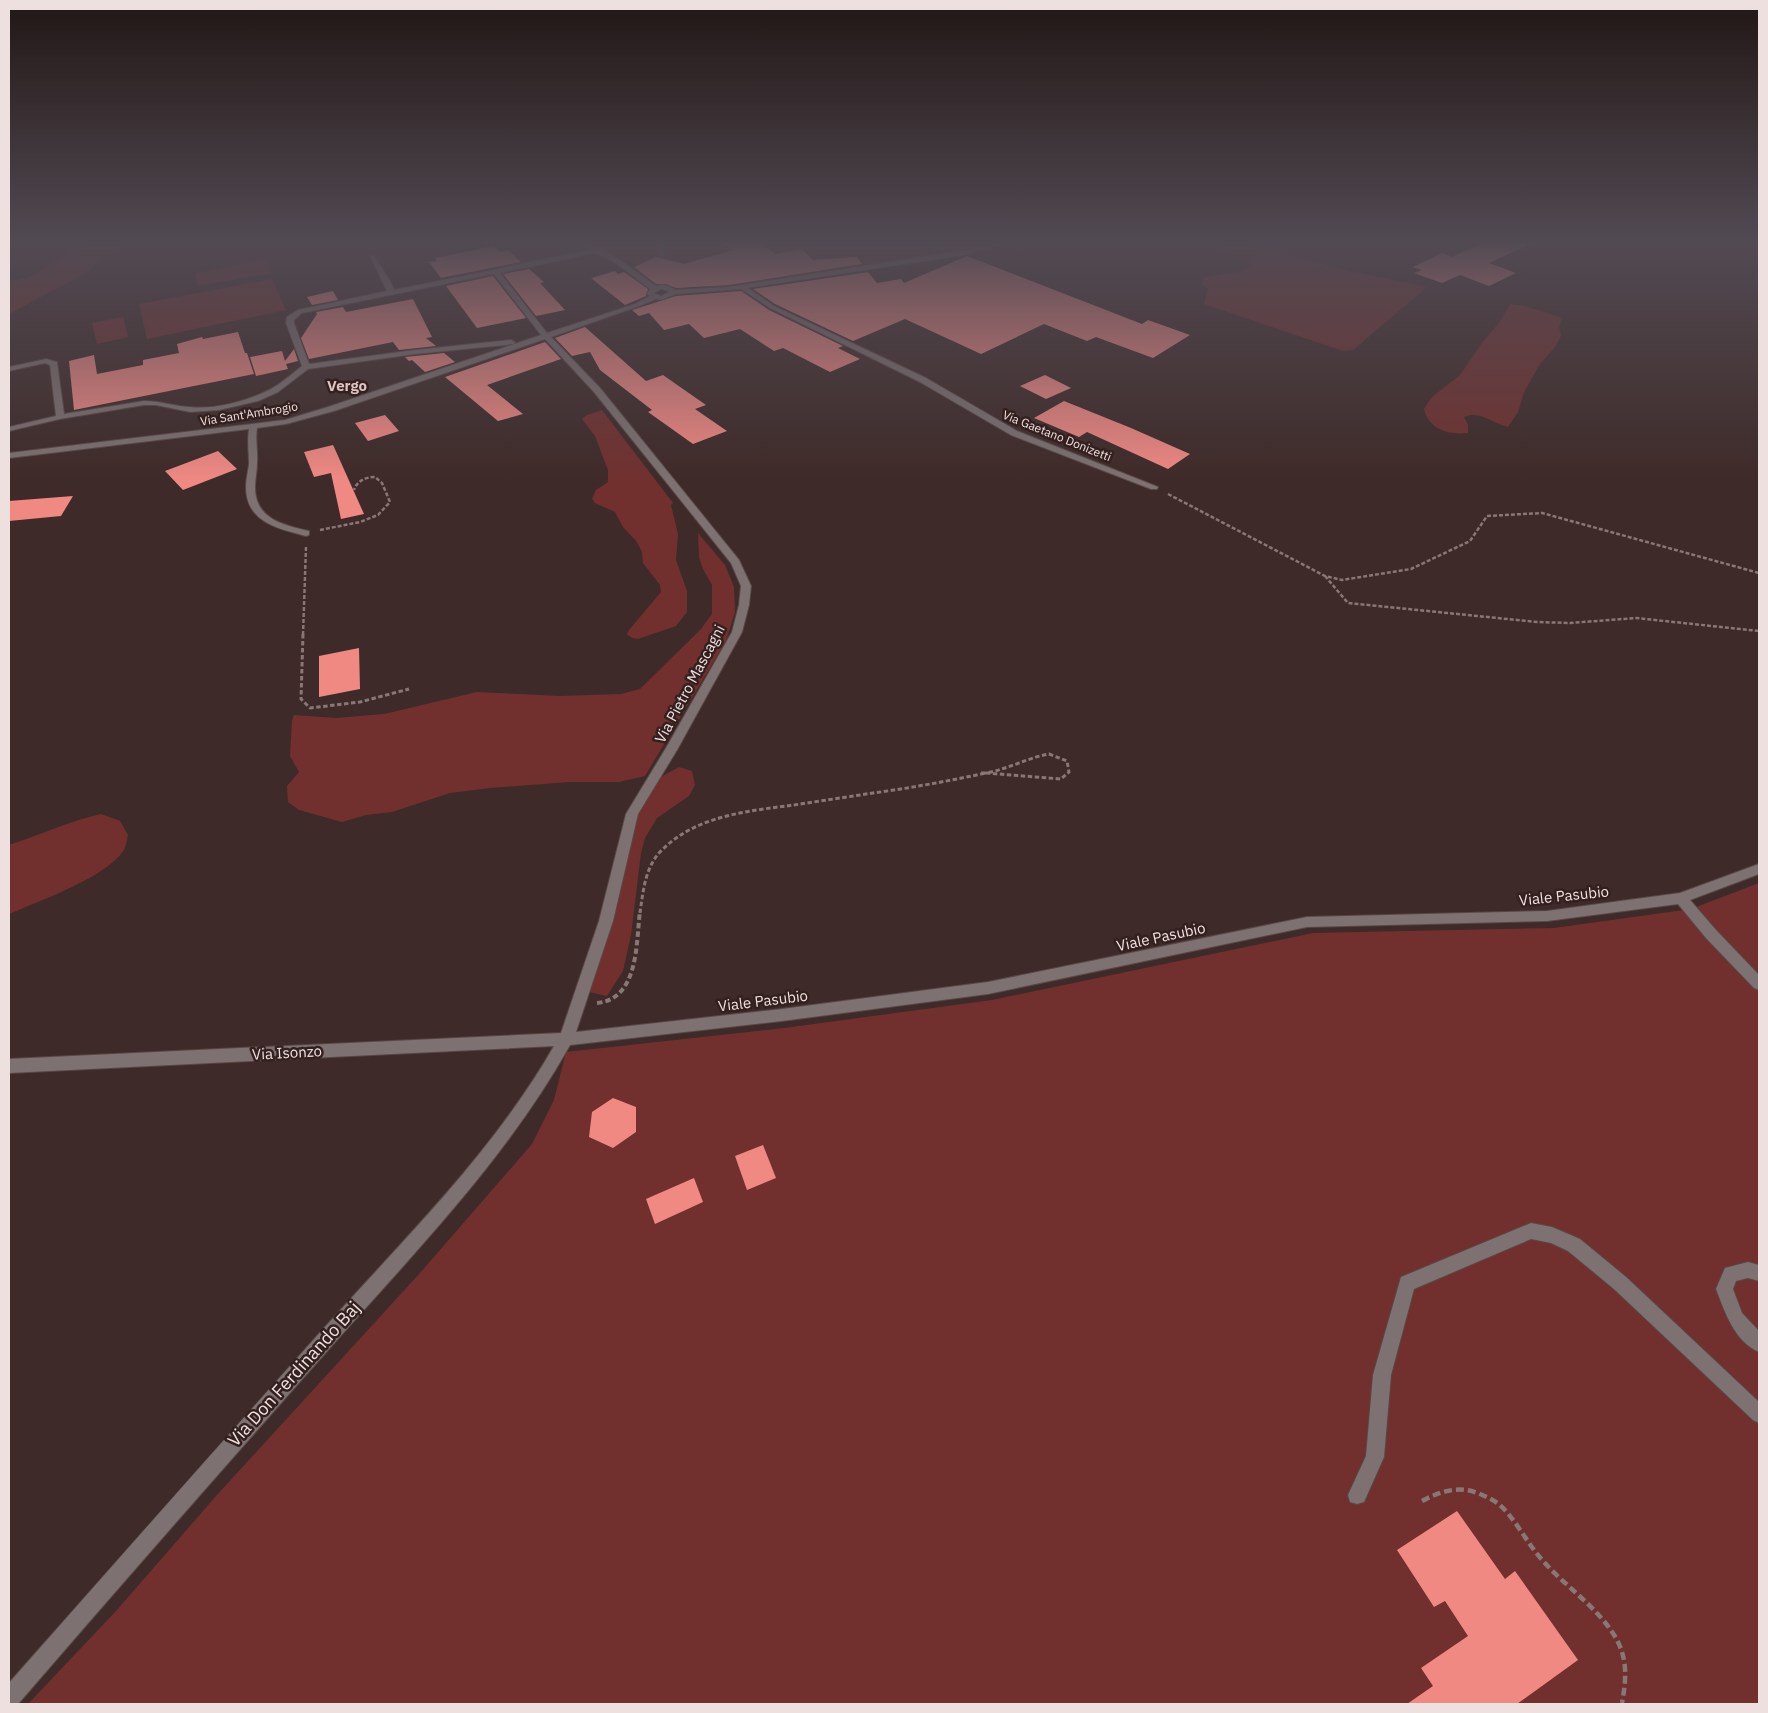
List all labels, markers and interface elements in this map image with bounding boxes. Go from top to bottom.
district label: Vergo [327,376,367,395]
street label: Via Sant'Ambrogio [199,398,299,429]
street label: Via Gaetano Donizetti [1001,407,1114,464]
street label: Via Pietro Mascagni [650,621,729,746]
street label: Viale Pasubio [1518,881,1610,910]
street label: Viale Pasubio [1115,918,1207,955]
street label: Viale Pasubio [717,986,809,1015]
street label: Via Isonzo [252,1041,322,1064]
street label: Via Don Ferdinando Baj [222,1296,365,1451]

